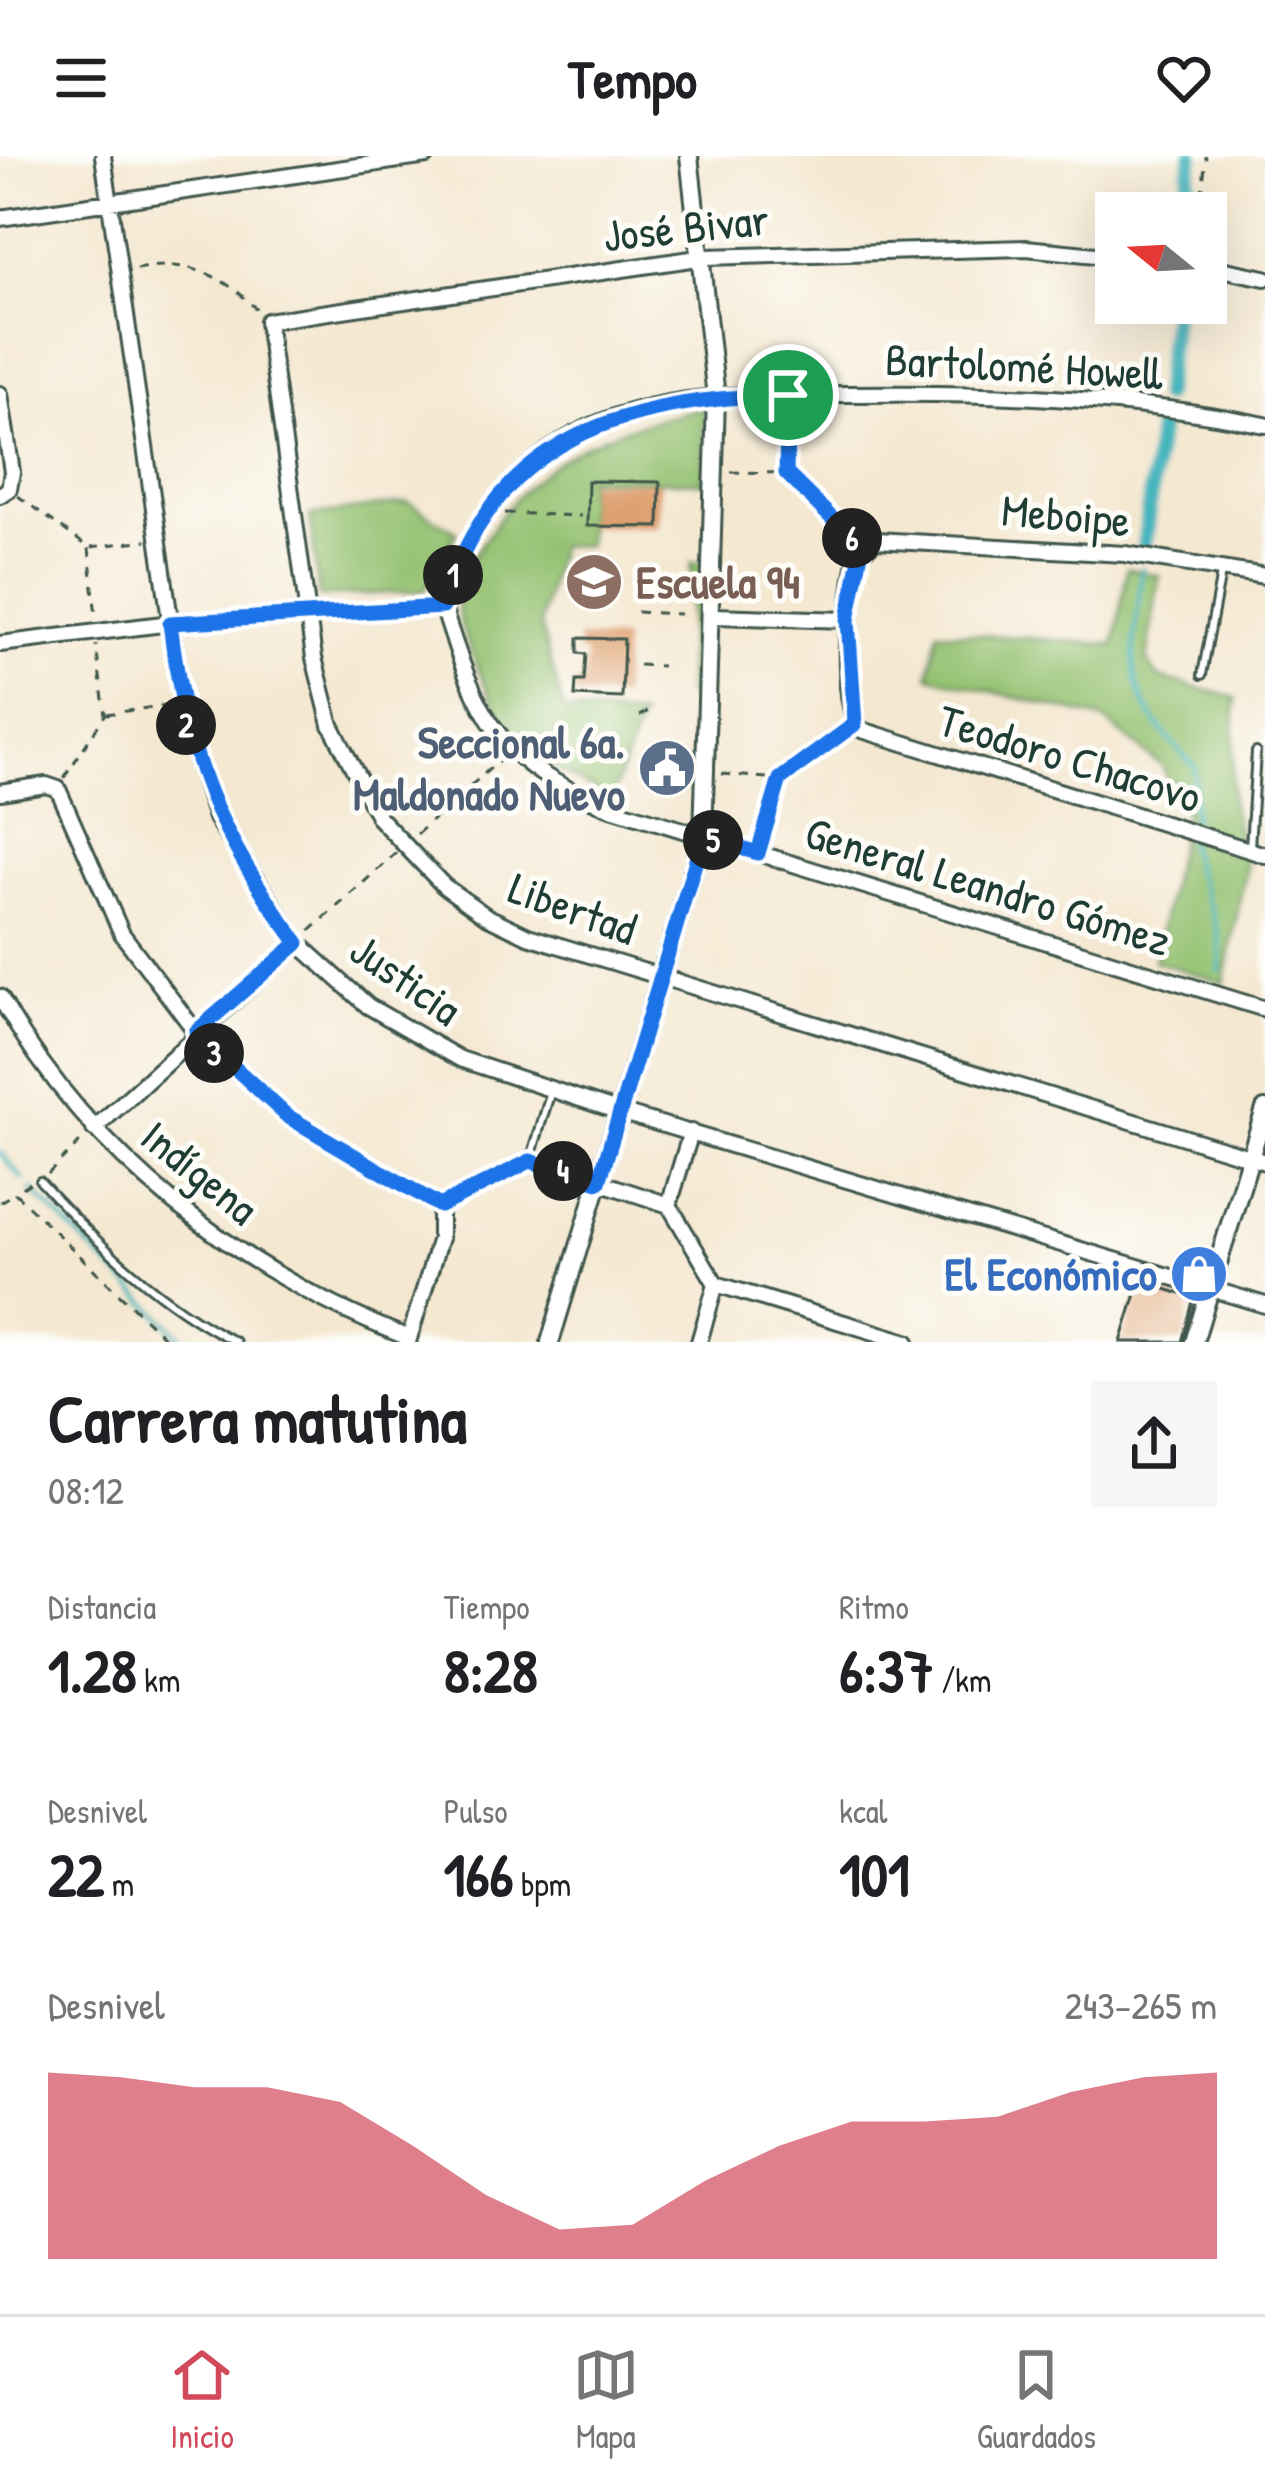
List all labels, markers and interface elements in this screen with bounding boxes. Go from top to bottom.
text: Tempo [568,42,697,115]
icon: menu [48,45,114,111]
icon: heart [1151,45,1217,111]
street label: José Bivar [600,187,772,266]
north arrow [1095,192,1227,324]
map controls [1095,192,1227,324]
street label: Bartolomé Howell [884,328,1165,403]
pin [737,344,839,446]
icon: arrive [755,362,821,428]
street label: Meboipe [999,479,1133,550]
pin: 6 [822,508,882,568]
text: 6 [845,516,859,560]
pin: 1 [423,545,483,605]
school or university icon: Escuela 94 [563,551,625,613]
place label: Escuela 94 [636,551,800,612]
text: 1 [447,553,459,597]
street label: Teodoro Chacovo [931,689,1209,826]
pin: 2 [156,695,216,755]
text: 2 [178,703,194,747]
place label: Seccional 6a. Maldonado Nuevo [353,711,625,824]
public building icon: Seccional 6a. Maldonado Nuevo [636,737,698,799]
street label: General Leandro Gómez [798,801,1178,970]
pin: 5 [683,810,743,870]
text: 5 [706,818,720,862]
street label: Libertad [501,856,645,959]
street label: Justicia [339,918,474,1039]
pin: 3 [184,1023,244,1083]
text: 3 [207,1031,221,1075]
street label: Indígena [129,1106,272,1238]
pin: 4 [533,1141,593,1201]
text: 4 [557,1149,569,1193]
place label: El Económico [945,1243,1157,1304]
shop icon: El Económico [1168,1243,1230,1305]
text: Carrera matutina [48,1373,467,1463]
button: share [1091,1381,1217,1507]
text: 08:12 [48,1463,124,1516]
text: Distancia [48,1585,156,1629]
text: Tiempo [444,1585,530,1629]
text: Ritmo [839,1585,909,1629]
text: 1.28 [48,1629,137,1711]
text: 8:28 [444,1629,538,1711]
text: 6:37 [839,1629,934,1711]
text: km [137,1658,180,1702]
text: /km [934,1658,991,1702]
text: Desnivel [48,1789,147,1833]
text: Pulso [444,1789,508,1833]
text: kcal [839,1789,888,1833]
text: 22 [48,1833,104,1915]
text: 166 [444,1833,513,1915]
text: 101 [839,1833,910,1915]
text: m [104,1862,134,1906]
text: bpm [513,1862,571,1906]
text: Desnivel [48,1978,165,2031]
text: 243–265 m [1064,1978,1217,2031]
tab: Inicio [169,2342,235,2458]
tab: Mapa [573,2342,639,2458]
tab: Guardados [977,2342,1096,2458]

